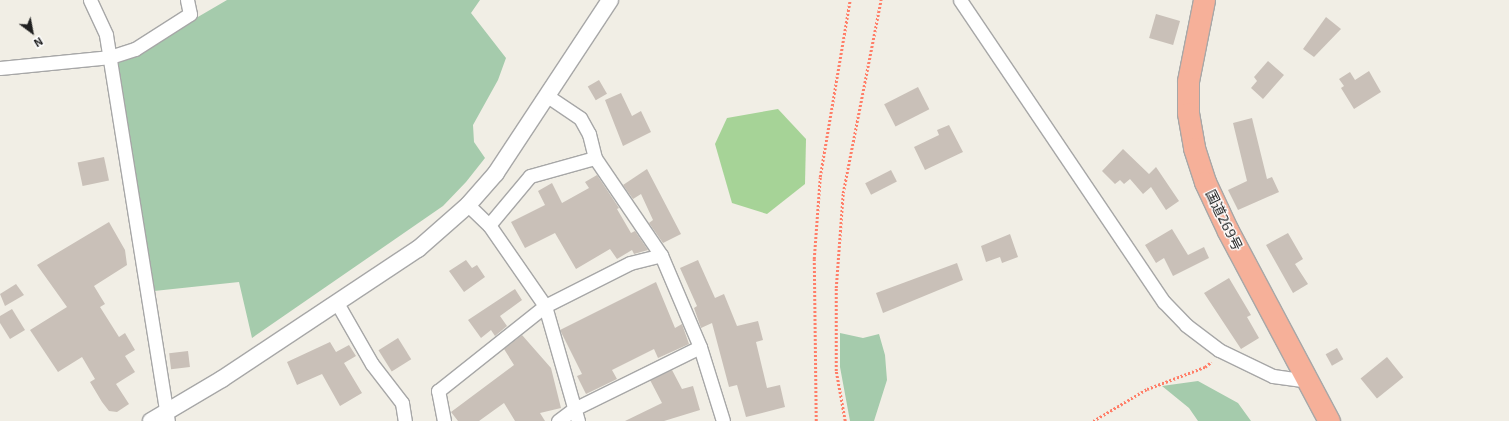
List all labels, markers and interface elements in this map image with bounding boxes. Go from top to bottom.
north arrow [12,12,52,52]
text: N [32,35,45,50]
street label: 国道269号 [1202,187,1246,253]

